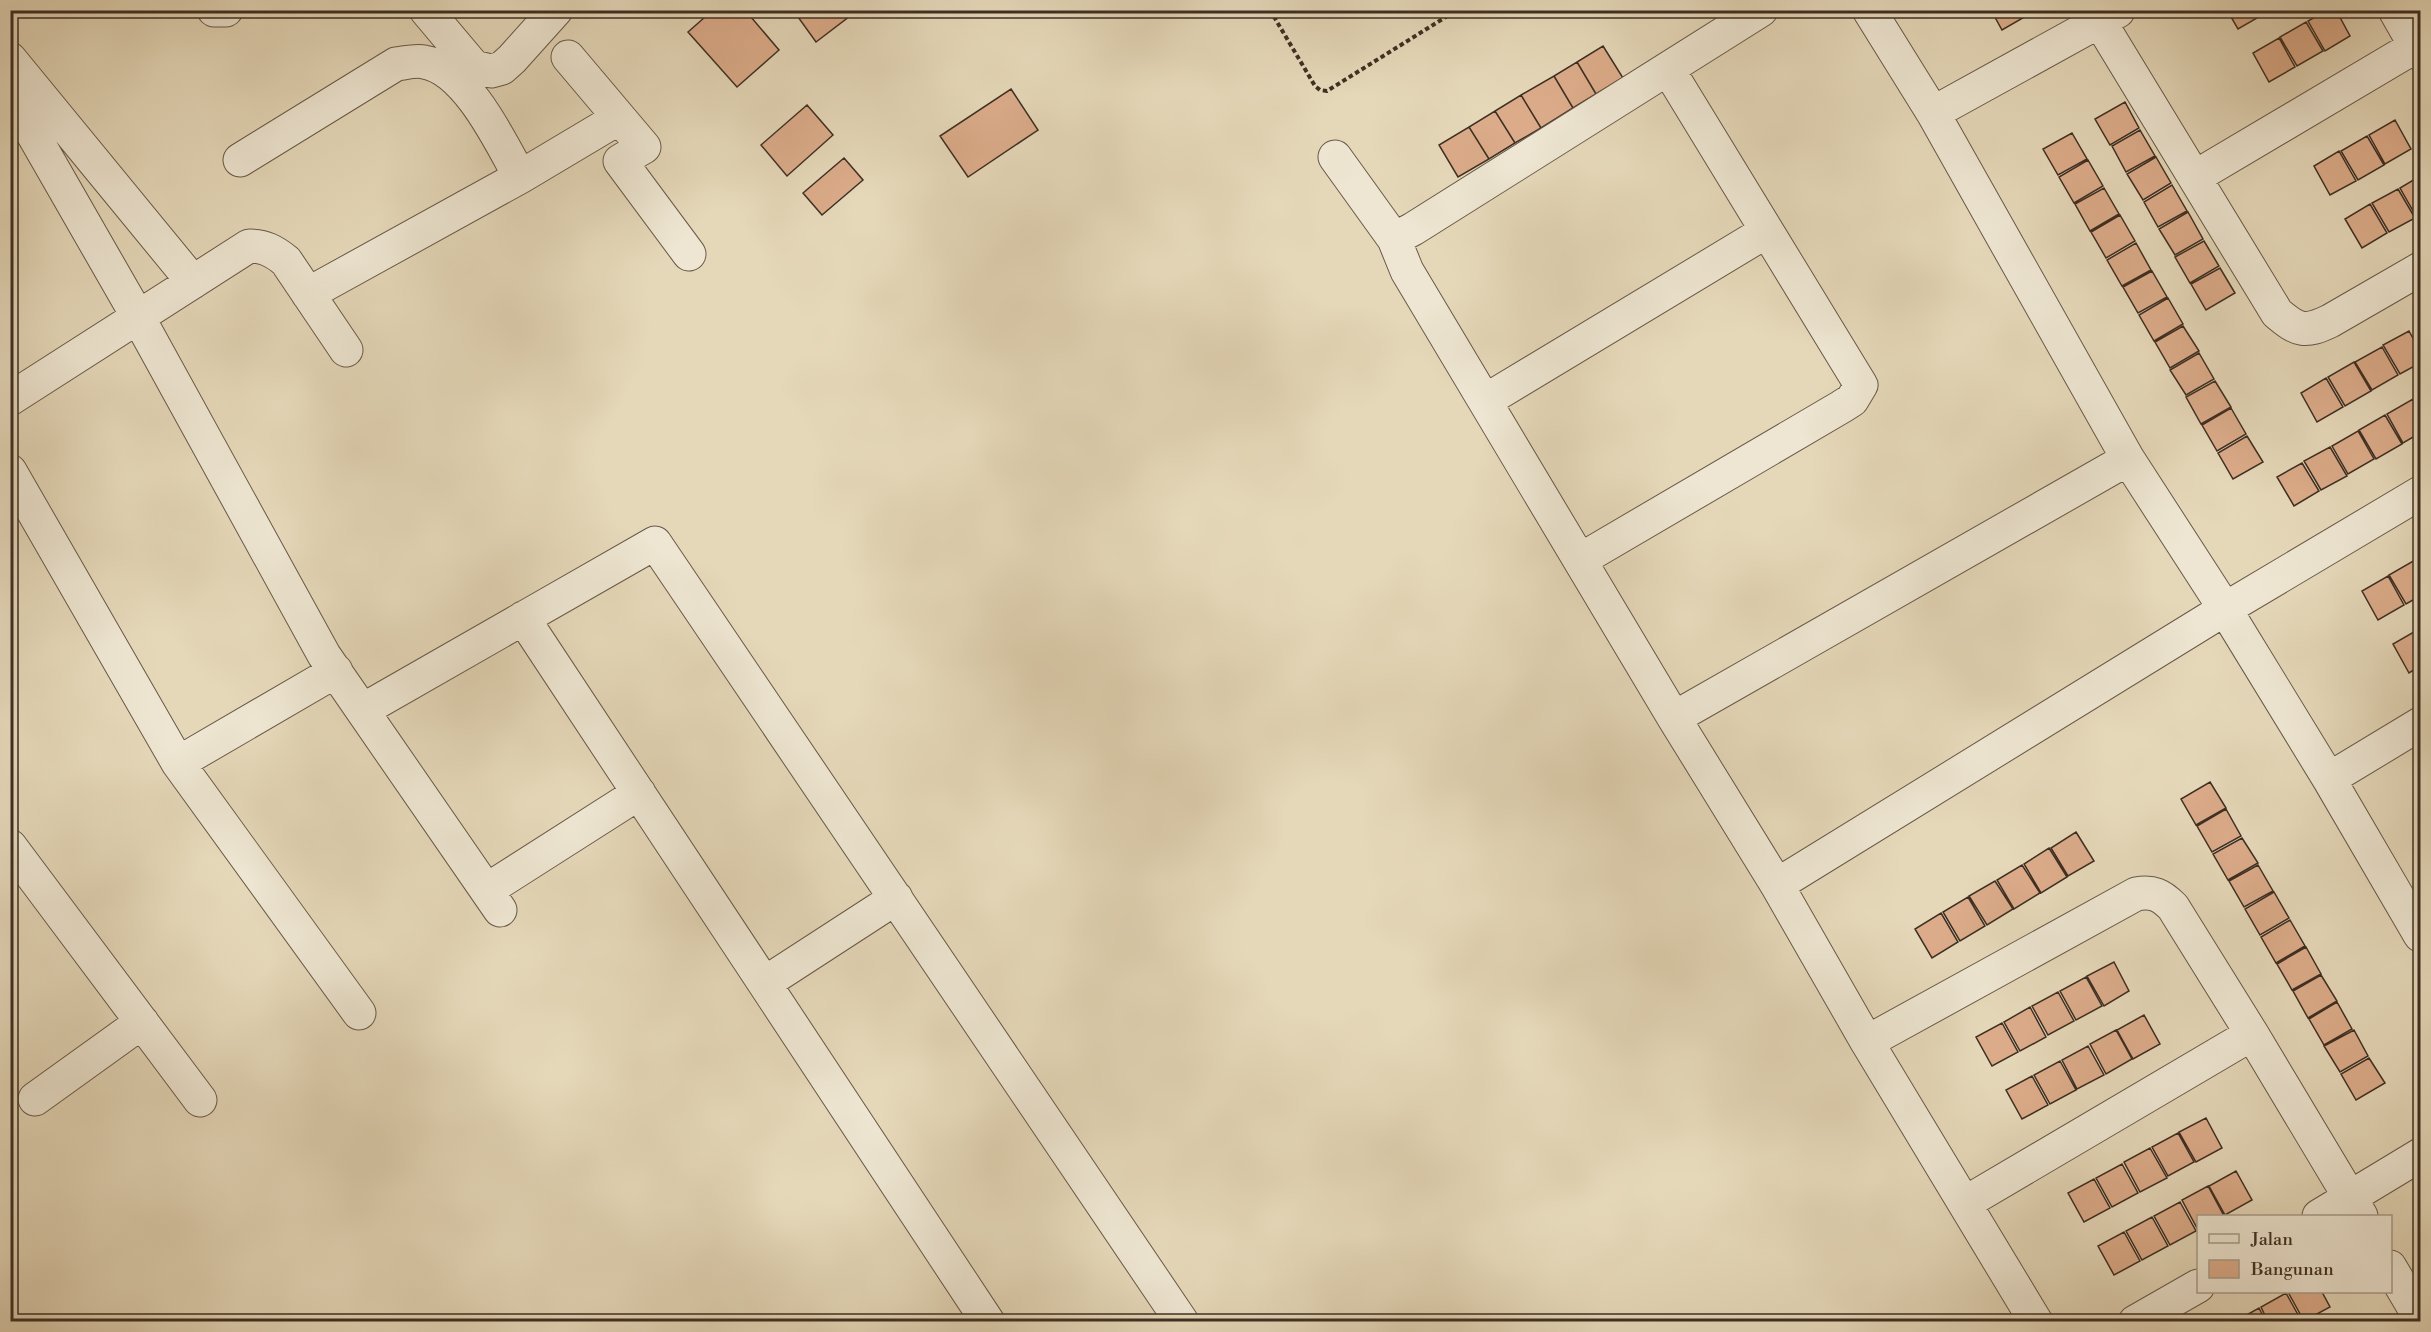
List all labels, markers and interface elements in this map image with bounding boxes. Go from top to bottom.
legend [2197,1215,2392,1293]
text: Jalan [2250,1228,2293,1251]
text: Bangunan [2250,1258,2334,1281]

